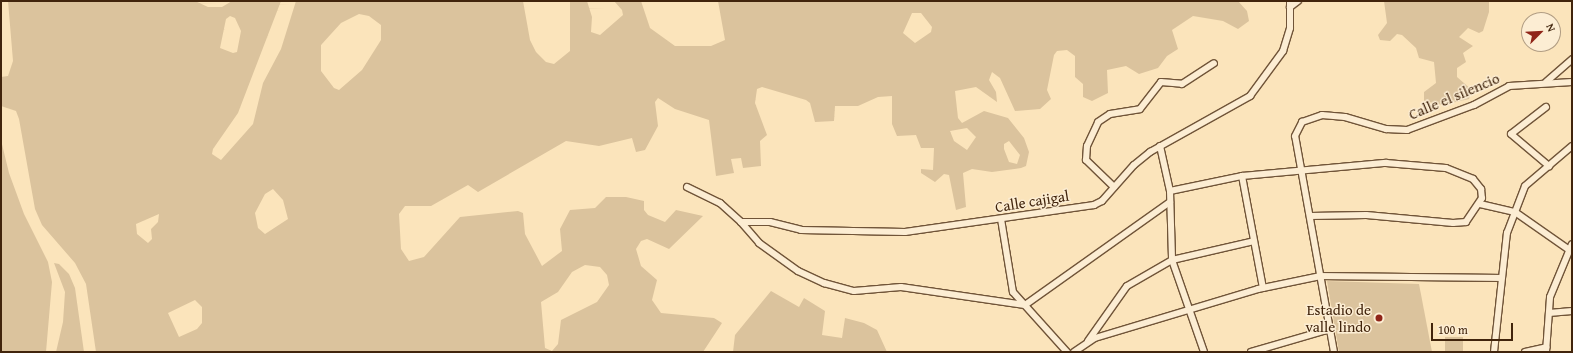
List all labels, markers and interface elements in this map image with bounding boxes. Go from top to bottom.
north arrow [1521,12,1561,52]
text: N [1542,21,1560,34]
street label: Calle el silencio [1406,69,1502,123]
street label: Calle cajigal [994,186,1070,216]
place label: Estadio de valle lindo [1305,300,1371,335]
marker: Estadio de valle lindo [1374,313,1384,323]
scale bar [1433,315,1515,341]
text: 100 m [1438,321,1468,338]

